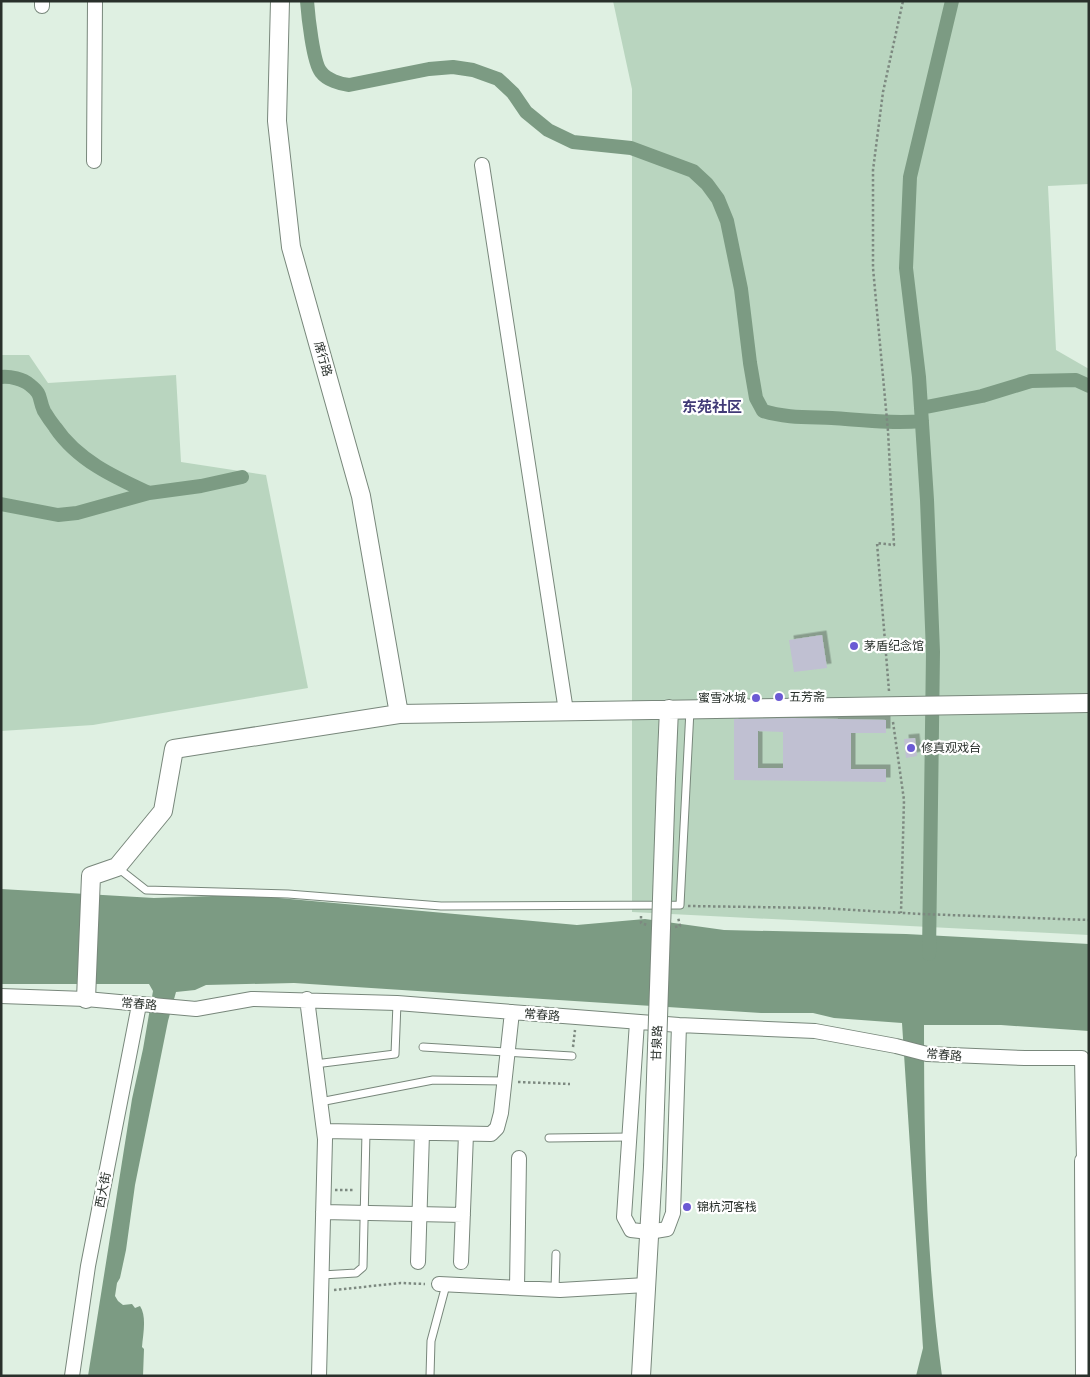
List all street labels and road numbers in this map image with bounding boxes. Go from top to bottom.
street label: 席行路 [310,339,336,379]
street label: 常春路 [120,994,158,1014]
street label: 常春路 [523,1006,561,1024]
street label: 甘泉路 [648,1025,666,1061]
street label: 常春路 [925,1045,963,1065]
street label: 西大街 [92,1171,114,1209]

